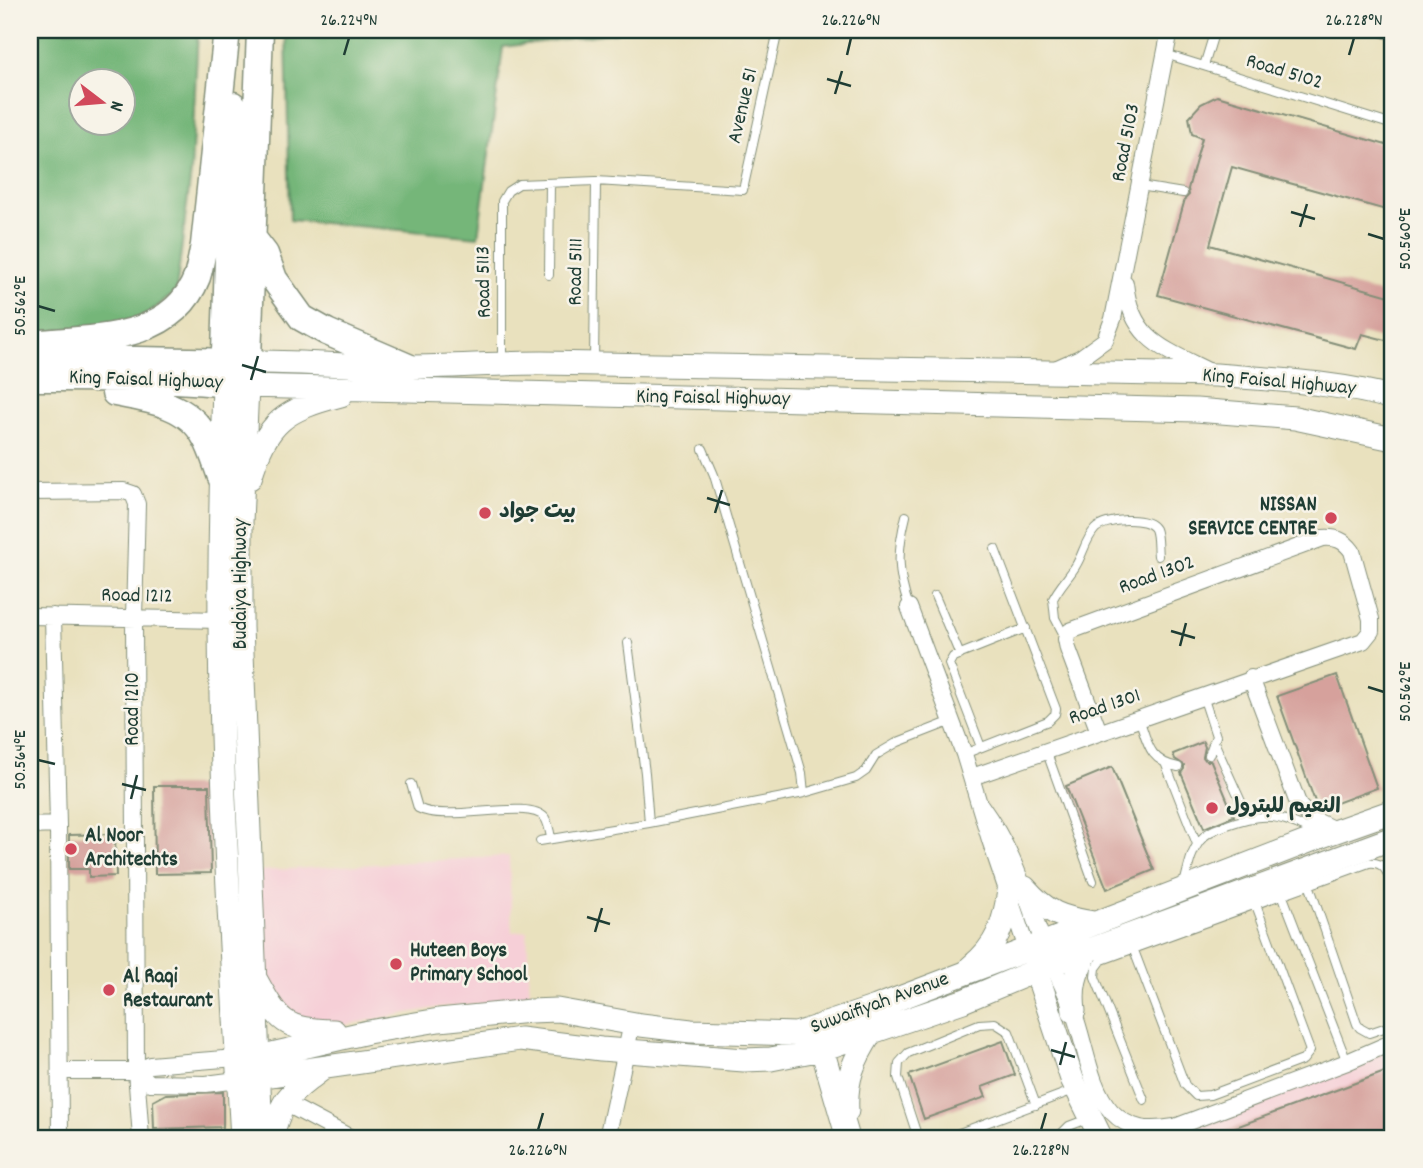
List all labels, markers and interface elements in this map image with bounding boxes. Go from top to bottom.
text: 26.224°N [320,9,378,34]
text: 26.226°N [822,9,880,34]
text: 26.228°N [1325,9,1383,34]
street label: Road 5102 [1242,47,1326,99]
street label: Avenue 51 [721,65,767,147]
north arrow [66,66,136,136]
text: N [101,97,129,114]
street label: Road 5103 [1105,101,1149,185]
text: 50.560°E [1394,208,1419,270]
street label: Road 5111 [561,238,593,306]
street label: Road 5113 [469,246,501,318]
text: 50.562°E [9,276,34,336]
street label: King Faisal Highway [1201,361,1358,405]
street label: King Faisal Highway [68,363,224,399]
street label: King Faisal Highway [636,383,791,415]
place label: NISSAN SERVICE CENTRE [1188,491,1317,545]
place label: بيت جواد [499,498,576,528]
marker: بيت جواد [477,505,493,521]
marker: NISSAN SERVICE CENTRE [1323,510,1339,526]
street label: Budaiya Highway [227,518,257,650]
street label: Road 1302 [1115,548,1199,604]
street label: Road 1212 [101,581,173,613]
text: 50.562°E [1394,662,1419,722]
street label: Road 1210 [119,672,149,746]
street label: Road 1301 [1065,682,1145,734]
text: 50.564°E [9,730,34,790]
place label: النعيم للبترول [1226,793,1341,823]
marker: النعيم للبترول [1204,800,1220,816]
place label: Al Noor Architechts [85,822,178,876]
marker: Al Noor Architechts [63,841,79,857]
place label: Huteen Boys Primary School [410,937,529,991]
marker: Huteen Boys Primary School [388,956,404,972]
place label: Al Raqi Restaurant [123,963,213,1017]
street label: Suwaifiyah Avenue [807,965,953,1043]
marker: Al Raqi Restaurant [101,982,117,998]
text: 26.226°N [509,1139,567,1164]
text: 26.228°N [1012,1139,1070,1164]

